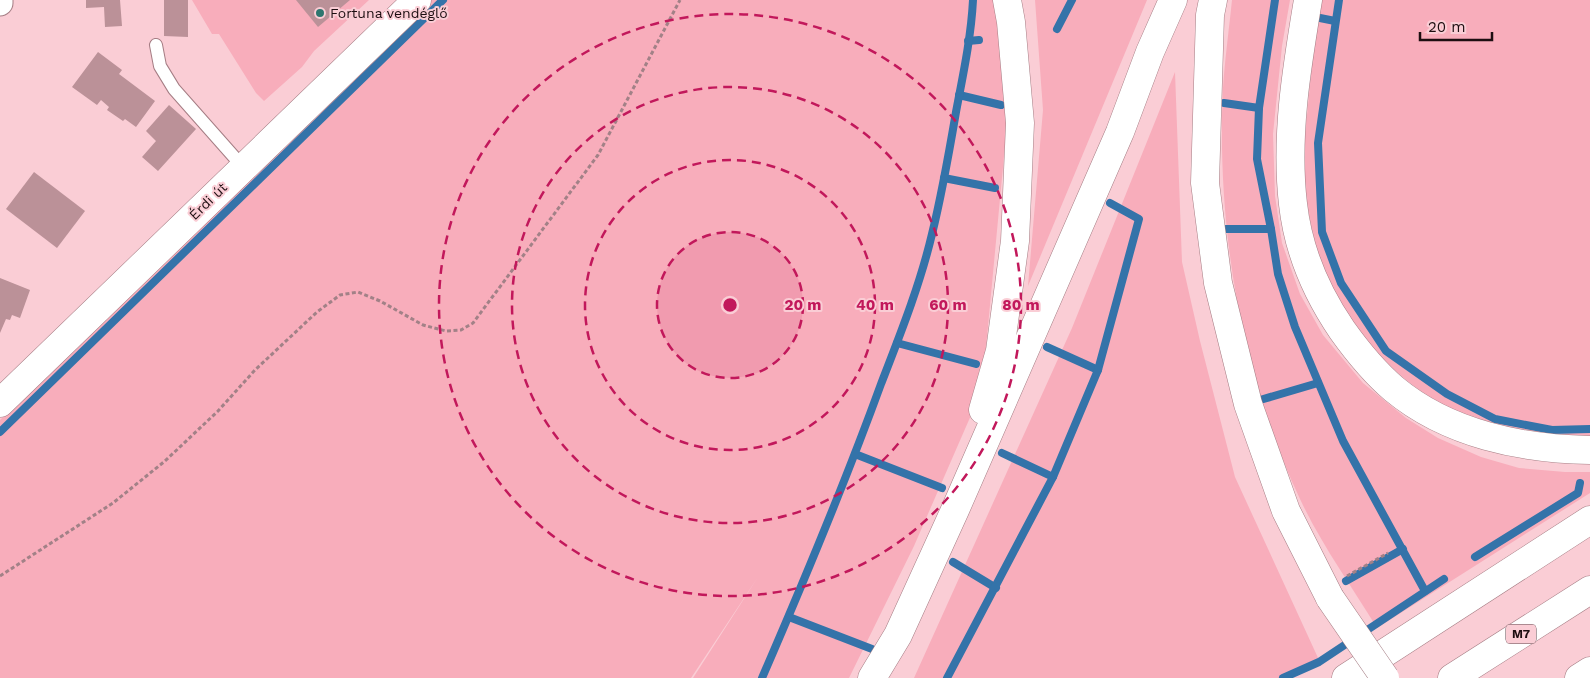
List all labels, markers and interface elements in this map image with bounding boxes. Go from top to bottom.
place label: Fortuna vendéglő [330,5,448,21]
marker: Fortuna vendéglő [314,7,326,19]
scale bar [1420,10,1492,42]
text: 20 m [1428,18,1466,36]
street label: Érdi út [186,179,230,223]
centre of rings [721,296,739,314]
text: 20 m [784,296,822,314]
text: 40 m [856,296,894,314]
text: 60 m [929,296,967,314]
text: 80 m [1002,296,1040,314]
road number: M7 [1506,624,1536,644]

